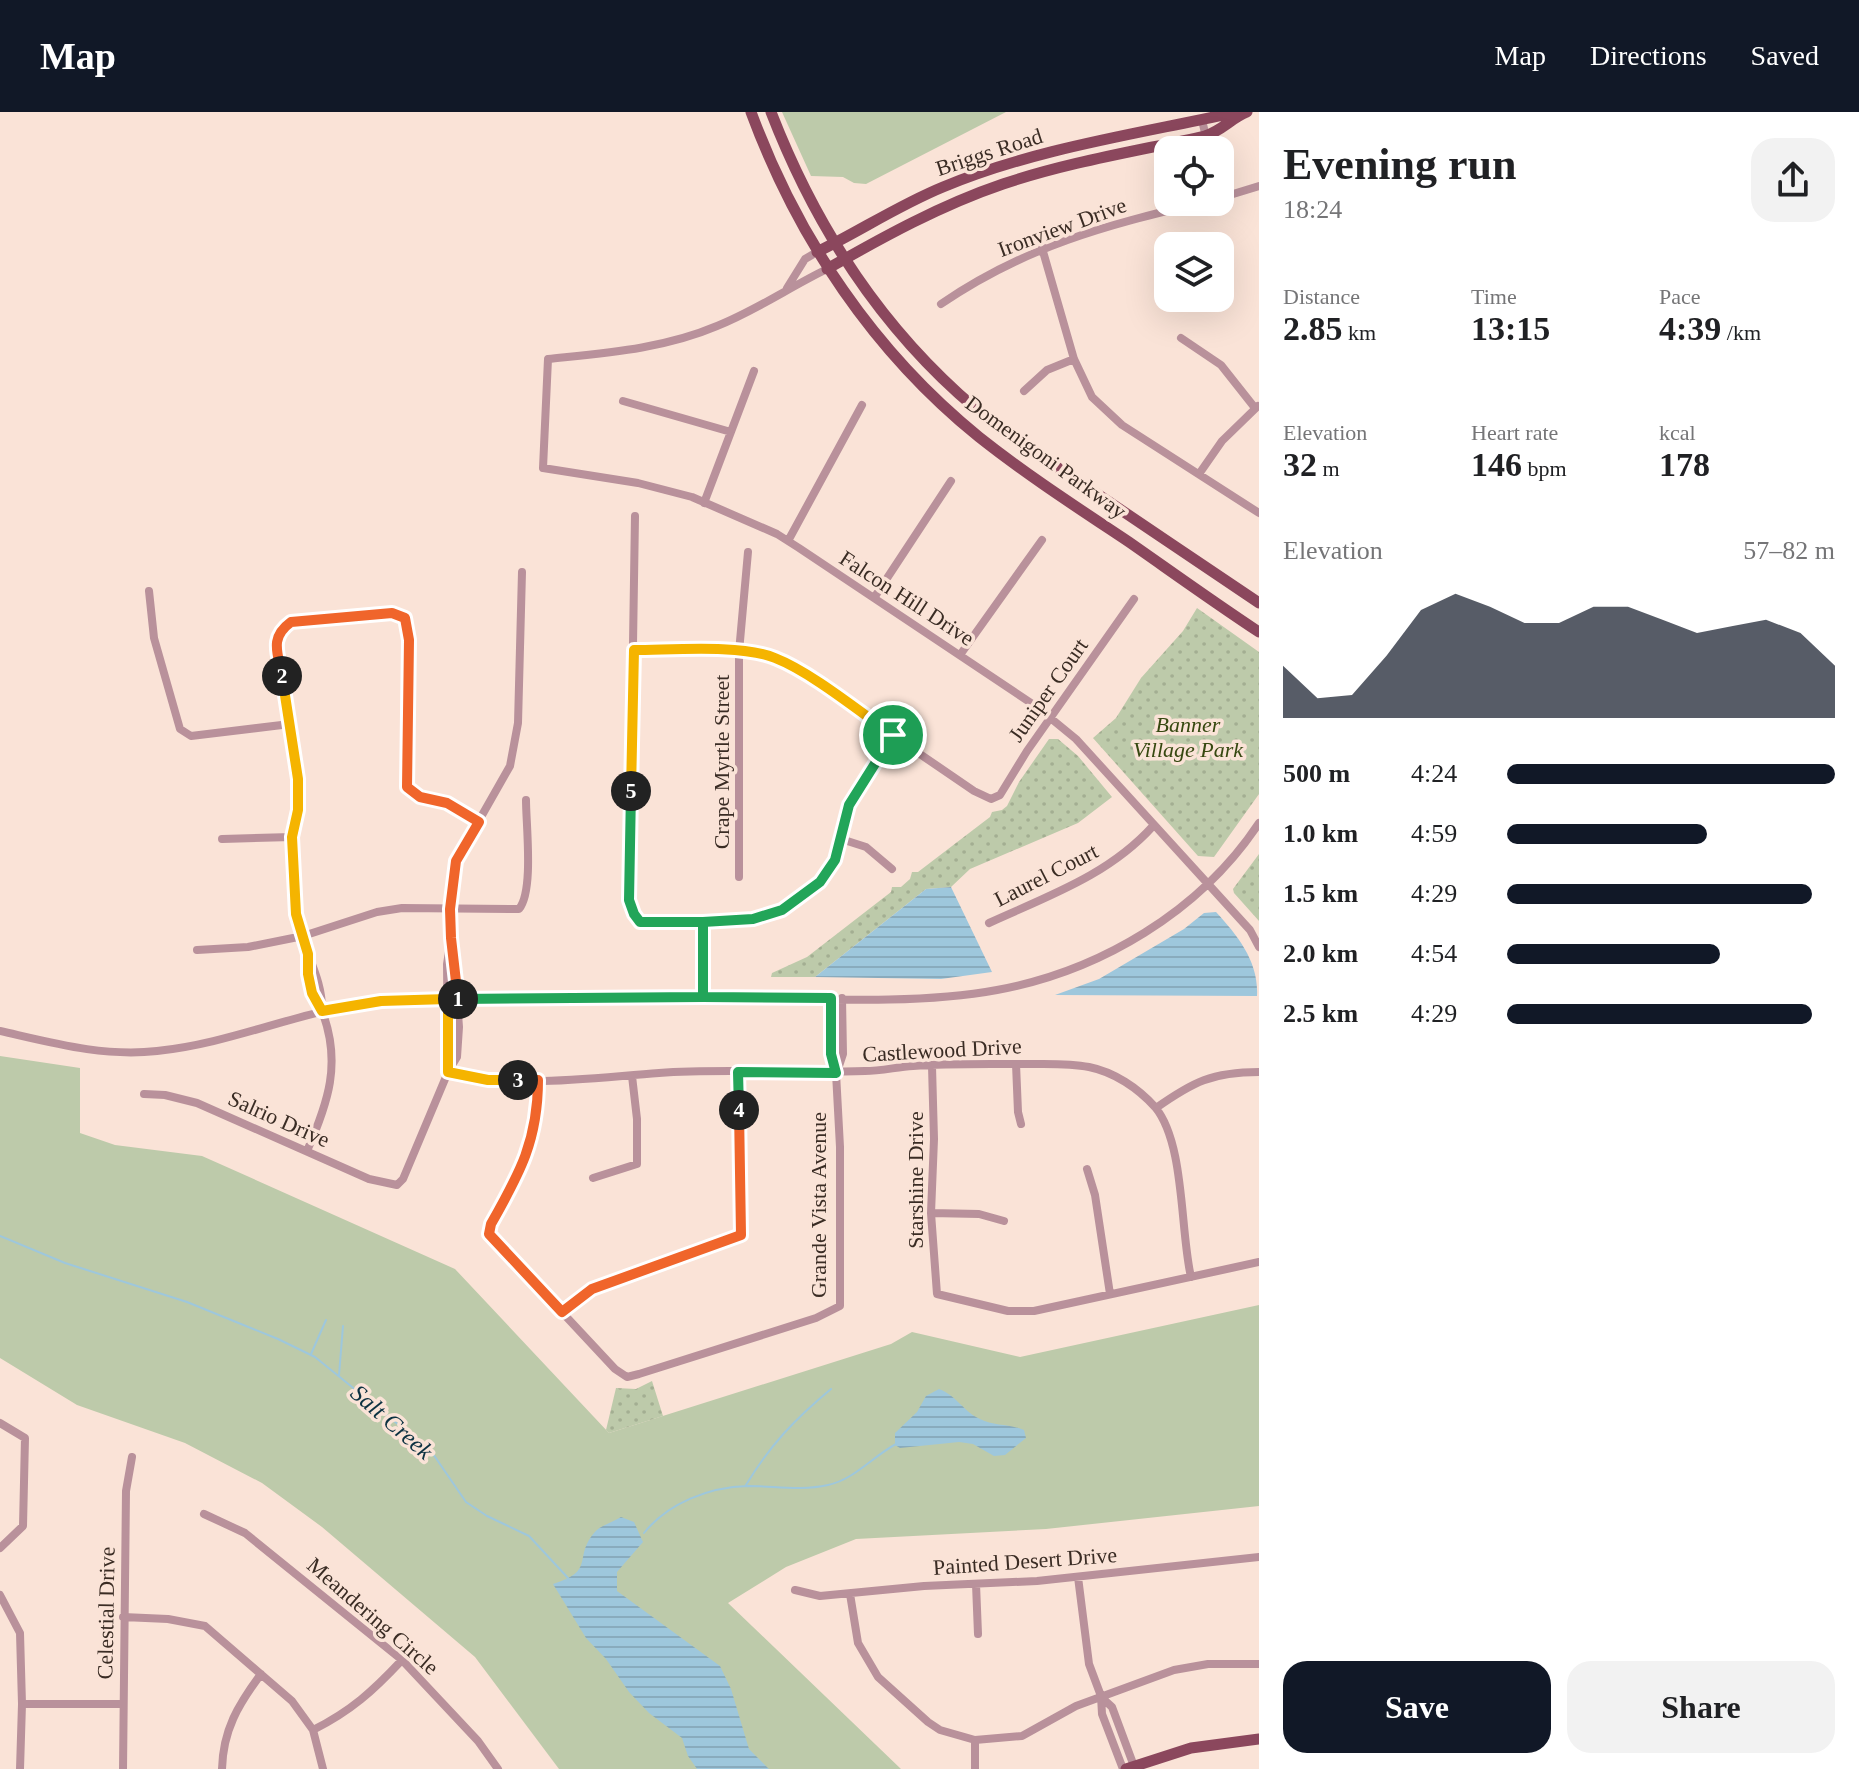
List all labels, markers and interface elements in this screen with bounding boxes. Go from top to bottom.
text: Map [40,35,116,77]
text: Map [1495,40,1546,71]
text: Directions [1590,40,1707,71]
text: Saved [1751,40,1819,71]
street label: Briggs Road [933,123,1045,181]
map controls [1154,136,1234,312]
button: locate [1154,136,1234,216]
button: share [1751,138,1835,222]
text: Evening run [1283,140,1517,189]
street label: Ironview Drive [994,192,1130,262]
text: 18:24 [1283,195,1342,224]
button: layers [1154,232,1234,312]
text: Distance [1283,284,1360,309]
text: Time [1471,284,1517,309]
text: Pace [1659,284,1701,309]
text: 2.85 [1283,310,1343,347]
text: 13:15 [1471,310,1550,347]
text: 4:39 [1659,310,1721,347]
text: km [1343,320,1376,345]
text: /km [1721,320,1761,345]
street label: Domenigoni Parkway [961,390,1131,524]
text: Elevation [1283,420,1367,445]
text: Heart rate [1471,420,1558,445]
text: kcal [1659,420,1696,445]
text: 32 [1283,446,1317,483]
text: 146 [1471,446,1522,483]
text: 178 [1659,446,1710,483]
text: m [1317,456,1340,481]
text: bpm [1522,456,1567,481]
text: Elevation [1283,536,1383,565]
text: 57–82 m [1743,536,1835,565]
street label: Falcon Hill Drive [835,545,979,651]
street label: Juniper Court [1003,634,1093,746]
pin: 2 [262,656,302,696]
text: 2 [277,663,288,688]
street label: Crape Myrtle Street [709,675,734,849]
pin [859,701,927,769]
park label: Banner Village Park [1133,712,1244,762]
icon: arrive [871,713,915,757]
text: 500 m [1283,759,1350,788]
text: 4:24 [1411,759,1457,788]
pin: 5 [611,771,651,811]
text: 5 [626,778,637,803]
text: 1.0 km [1283,819,1358,848]
text: 4:59 [1411,819,1457,848]
street label: Laurel Court [990,838,1102,912]
text: 1.5 km [1283,879,1358,908]
text: 4:29 [1411,879,1457,908]
text: 2.0 km [1283,939,1358,968]
text: 4:54 [1411,939,1457,968]
pin: 1 [438,979,478,1019]
text: 1 [453,986,464,1011]
text: 2.5 km [1283,999,1358,1028]
text: 4:29 [1411,999,1457,1028]
street label: Castlewood Drive [862,1033,1022,1067]
pin: 3 [498,1060,538,1100]
text: 3 [513,1067,524,1092]
street label: Salrio Drive [225,1086,333,1152]
pin: 4 [719,1090,759,1130]
text: 4 [734,1097,745,1122]
street label: Starshine Drive [903,1111,928,1249]
street label: Grande Vista Avenue [806,1112,831,1298]
water label: Salt Creek [346,1379,438,1465]
street label: Painted Desert Drive [932,1542,1118,1580]
street label: Celestial Drive [92,1547,120,1679]
street label: Meandering Circle [302,1552,444,1680]
button: Save [1283,1661,1551,1753]
button: Share [1567,1661,1835,1753]

